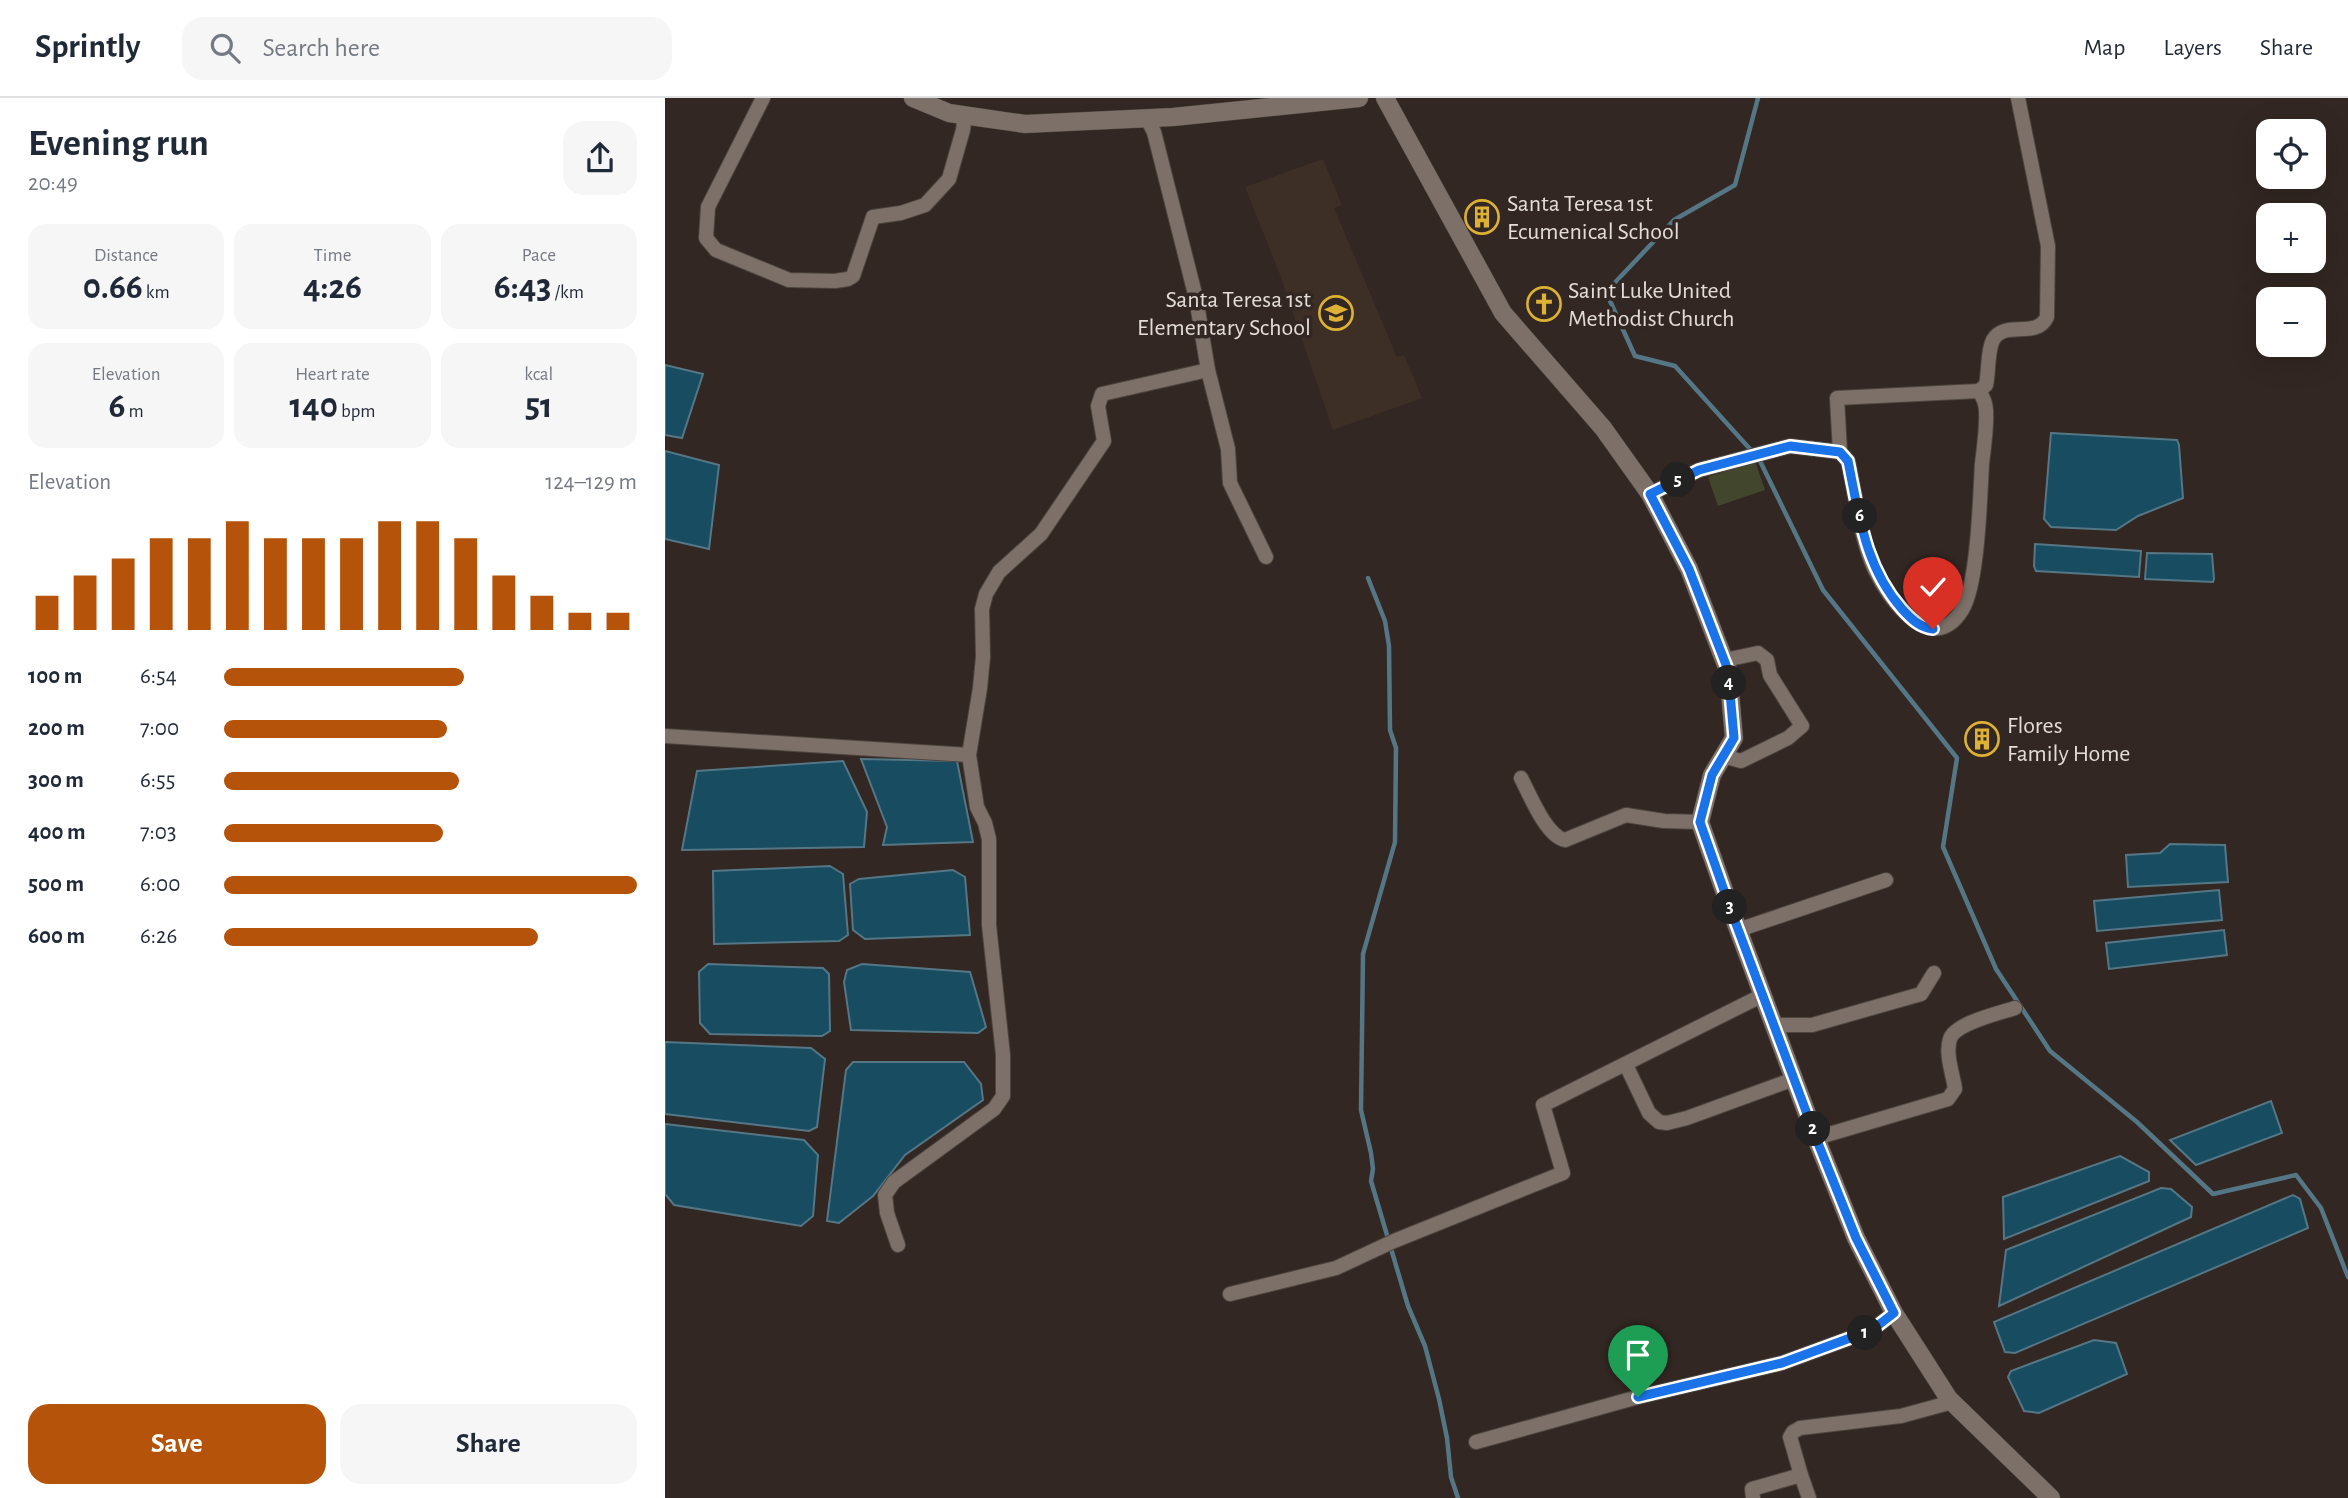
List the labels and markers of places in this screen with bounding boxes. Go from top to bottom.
place label: Santa Teresa 1st Ecumenical School [1507,192,1680,244]
building icon: Santa Teresa 1st Ecumenical School [1463,198,1501,236]
place label: Saint Luke United Methodist Church [1568,279,1735,331]
church icon: Saint Luke United Methodist Church [1525,285,1563,323]
place label: Santa Teresa 1st Elementary School [1137,288,1311,340]
school or university icon: Santa Teresa 1st Elementary School [1317,294,1355,332]
pin: 5 [1661,462,1695,498]
pin: 6 [1843,498,1877,534]
pin [1903,557,1963,629]
pin: 4 [1711,666,1747,700]
place label: Flores Family Home [2007,714,2130,766]
building icon: Flores Family Home [1963,720,2001,758]
pin: 3 [1713,890,1747,924]
pin: 2 [1795,1112,1831,1146]
pin: 1 [1847,1316,1883,1350]
pin [1608,1325,1668,1397]

